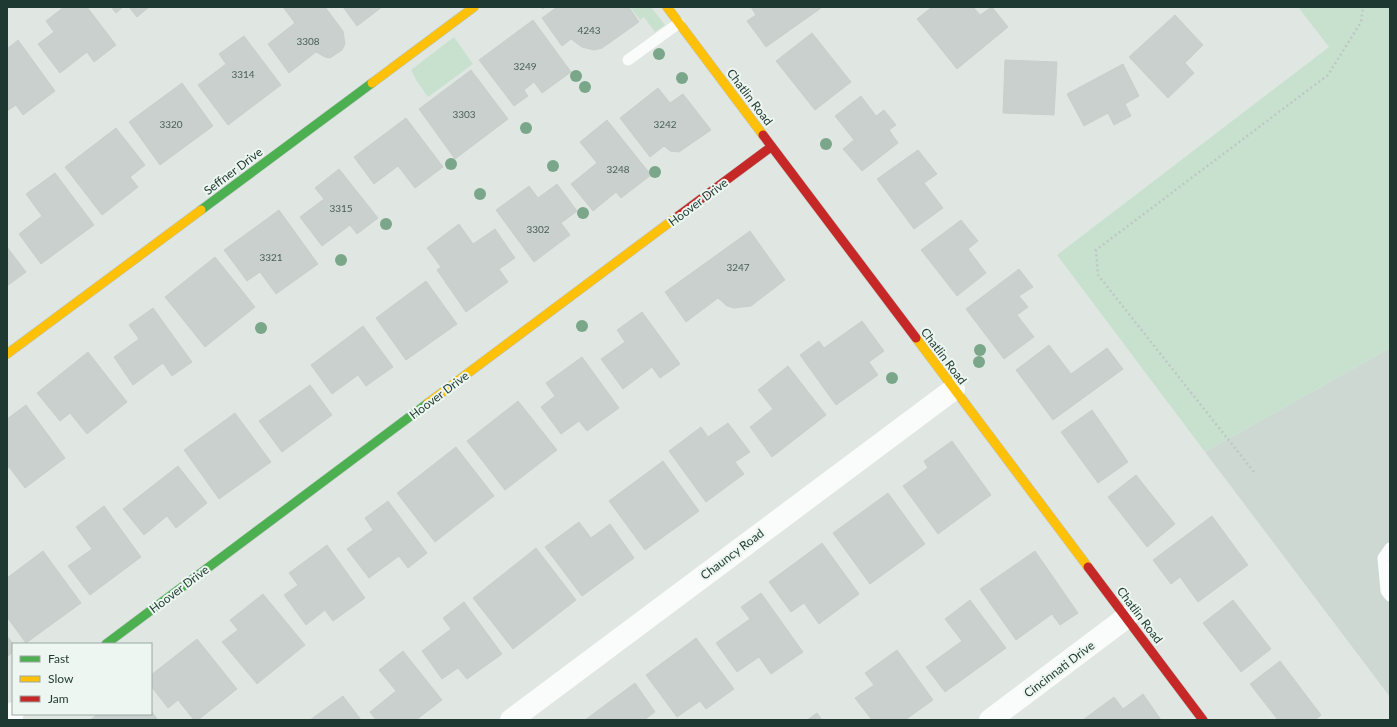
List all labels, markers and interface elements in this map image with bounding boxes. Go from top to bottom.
house number: 4243 [577,24,601,36]
house number: 3308 [296,35,320,47]
house number: 3249 [513,60,537,72]
street label: Chatlin Road [724,66,776,128]
house number: 3314 [231,68,255,80]
house number: 3303 [452,108,476,120]
house number: 3320 [159,118,183,130]
house number: 3242 [653,118,677,130]
street label: Seffner Drive [201,144,265,198]
house number: 3248 [606,163,630,175]
street label: Hoover Drive [665,175,731,229]
house number: 3315 [329,202,353,214]
house number: 3302 [526,223,550,235]
house number: 3321 [259,251,283,263]
house number: 3247 [726,261,750,273]
street label: Chatlin Road [918,325,970,387]
street label: Hoover Drive [406,368,472,422]
street label: Chauncy Road [697,525,767,583]
street label: Hoover Drive [146,562,212,616]
street label: Chatlin Road [1114,584,1166,646]
street label: Cincinnati Drive [1021,638,1097,700]
legend [12,643,152,715]
text: Fast [48,651,70,666]
text: Slow [48,671,74,686]
text: Jam [48,691,69,706]

